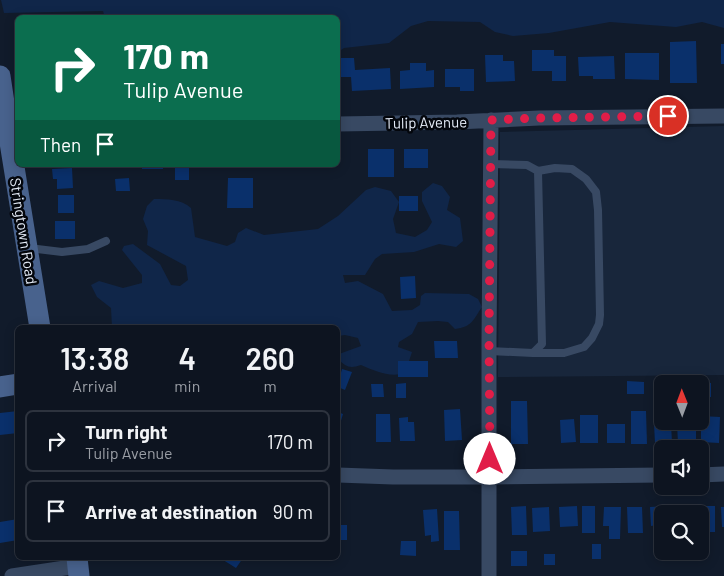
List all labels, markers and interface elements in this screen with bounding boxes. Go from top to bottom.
text: 170 m [123,34,209,76]
icon: right [40,35,105,100]
text: Tulip Avenue [123,76,244,102]
pin [647,95,689,137]
icon: arrive [654,102,682,130]
street label: Tulip Avenue [385,112,467,132]
icon: arrive [91,130,119,158]
text: Then [40,133,81,156]
street label: Stringtown Road [7,176,41,286]
text: 13:38 [60,340,129,376]
text: 4 [179,340,196,376]
text: 260 [245,340,295,376]
north arrow [654,375,709,430]
map controls [654,375,709,560]
text: Arrival [72,376,117,395]
text: min [174,376,200,395]
text: m [264,376,277,395]
text: Turn right [85,420,167,443]
icon: right [42,427,70,455]
text: 170 m [267,430,313,453]
position arrow [463,432,515,484]
button: sound [654,440,709,495]
text: Tulip Avenue [85,443,173,462]
icon: arrive [42,497,70,525]
text: Arrive at destination [85,500,257,523]
text: 90 m [273,500,313,523]
button: search [654,505,709,560]

